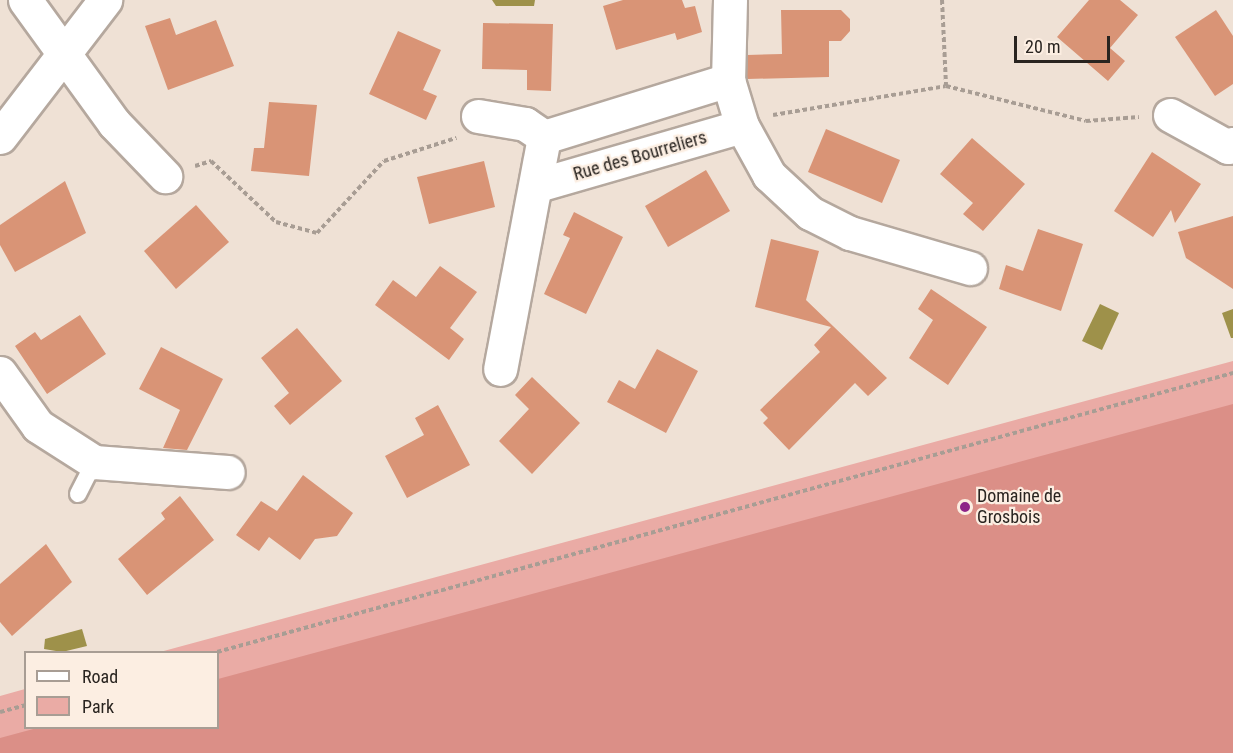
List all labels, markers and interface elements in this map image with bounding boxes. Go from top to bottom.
scale bar [1017,24,1113,62]
text: 20 m [1025,36,1060,57]
street label: Rue des Bourreliers [571,127,709,185]
place label: Domaine de Grosbois [977,486,1061,528]
marker: Domaine de Grosbois [958,500,972,514]
legend [24,651,219,729]
text: Road [82,666,118,687]
text: Park [82,696,114,717]

